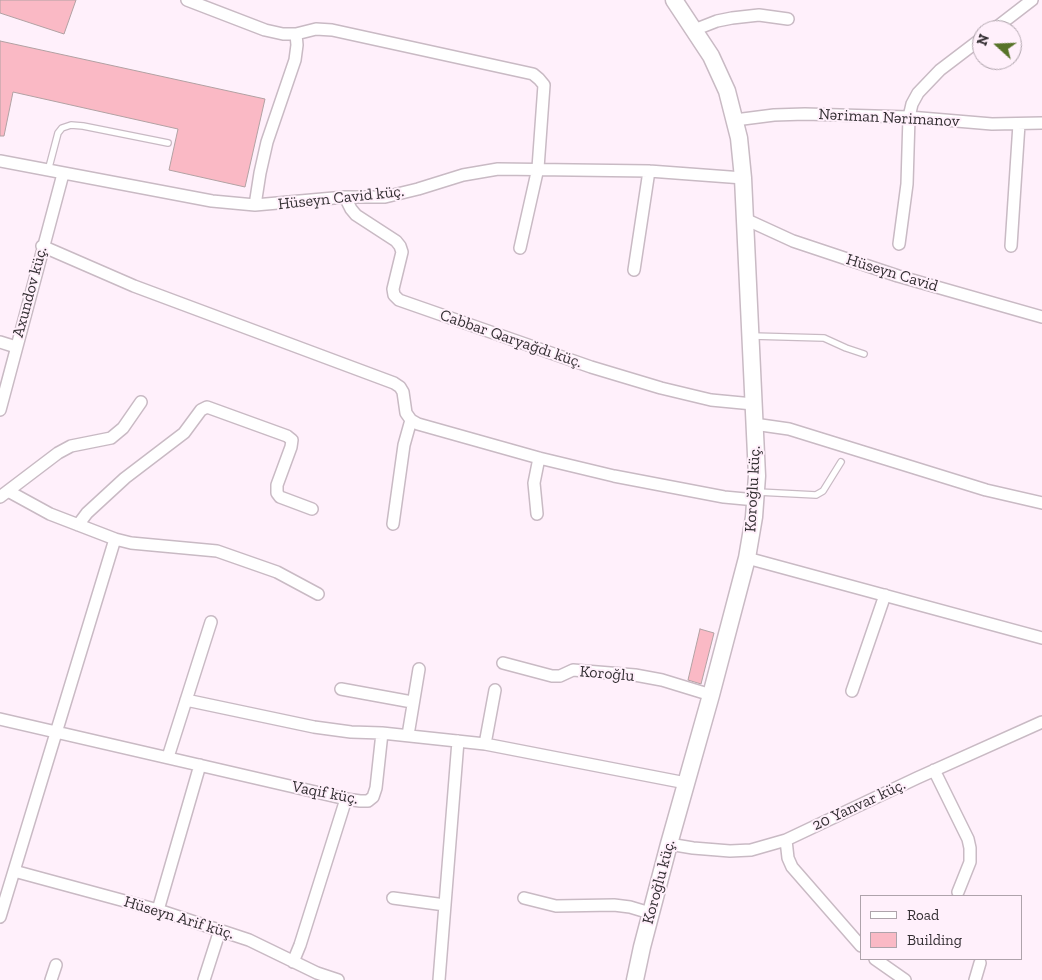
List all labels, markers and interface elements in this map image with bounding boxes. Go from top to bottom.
north arrow [972,20,1022,70]
text: N [974,32,993,48]
street label: Nəriman Nərimanov [818,105,960,131]
street label: Hüseyn Cavid küç. [277,182,405,214]
street label: Axundov küç. [9,244,51,340]
street label: Hüseyn Cavid [844,250,940,296]
street label: Cabbar Qaryağdı küç. [437,306,585,372]
street label: Koroğlu küç. [741,445,765,533]
street label: Koroğlu [579,662,635,686]
street label: 20 Yanvar küç. [809,775,909,835]
street label: Vaqif küç. [290,777,360,809]
street label: Koroğlu küç. [638,838,680,926]
street label: Hüseyn Arif küç. [122,892,236,944]
legend [860,895,1022,960]
text: Road [907,906,939,924]
text: Building [907,931,962,949]

